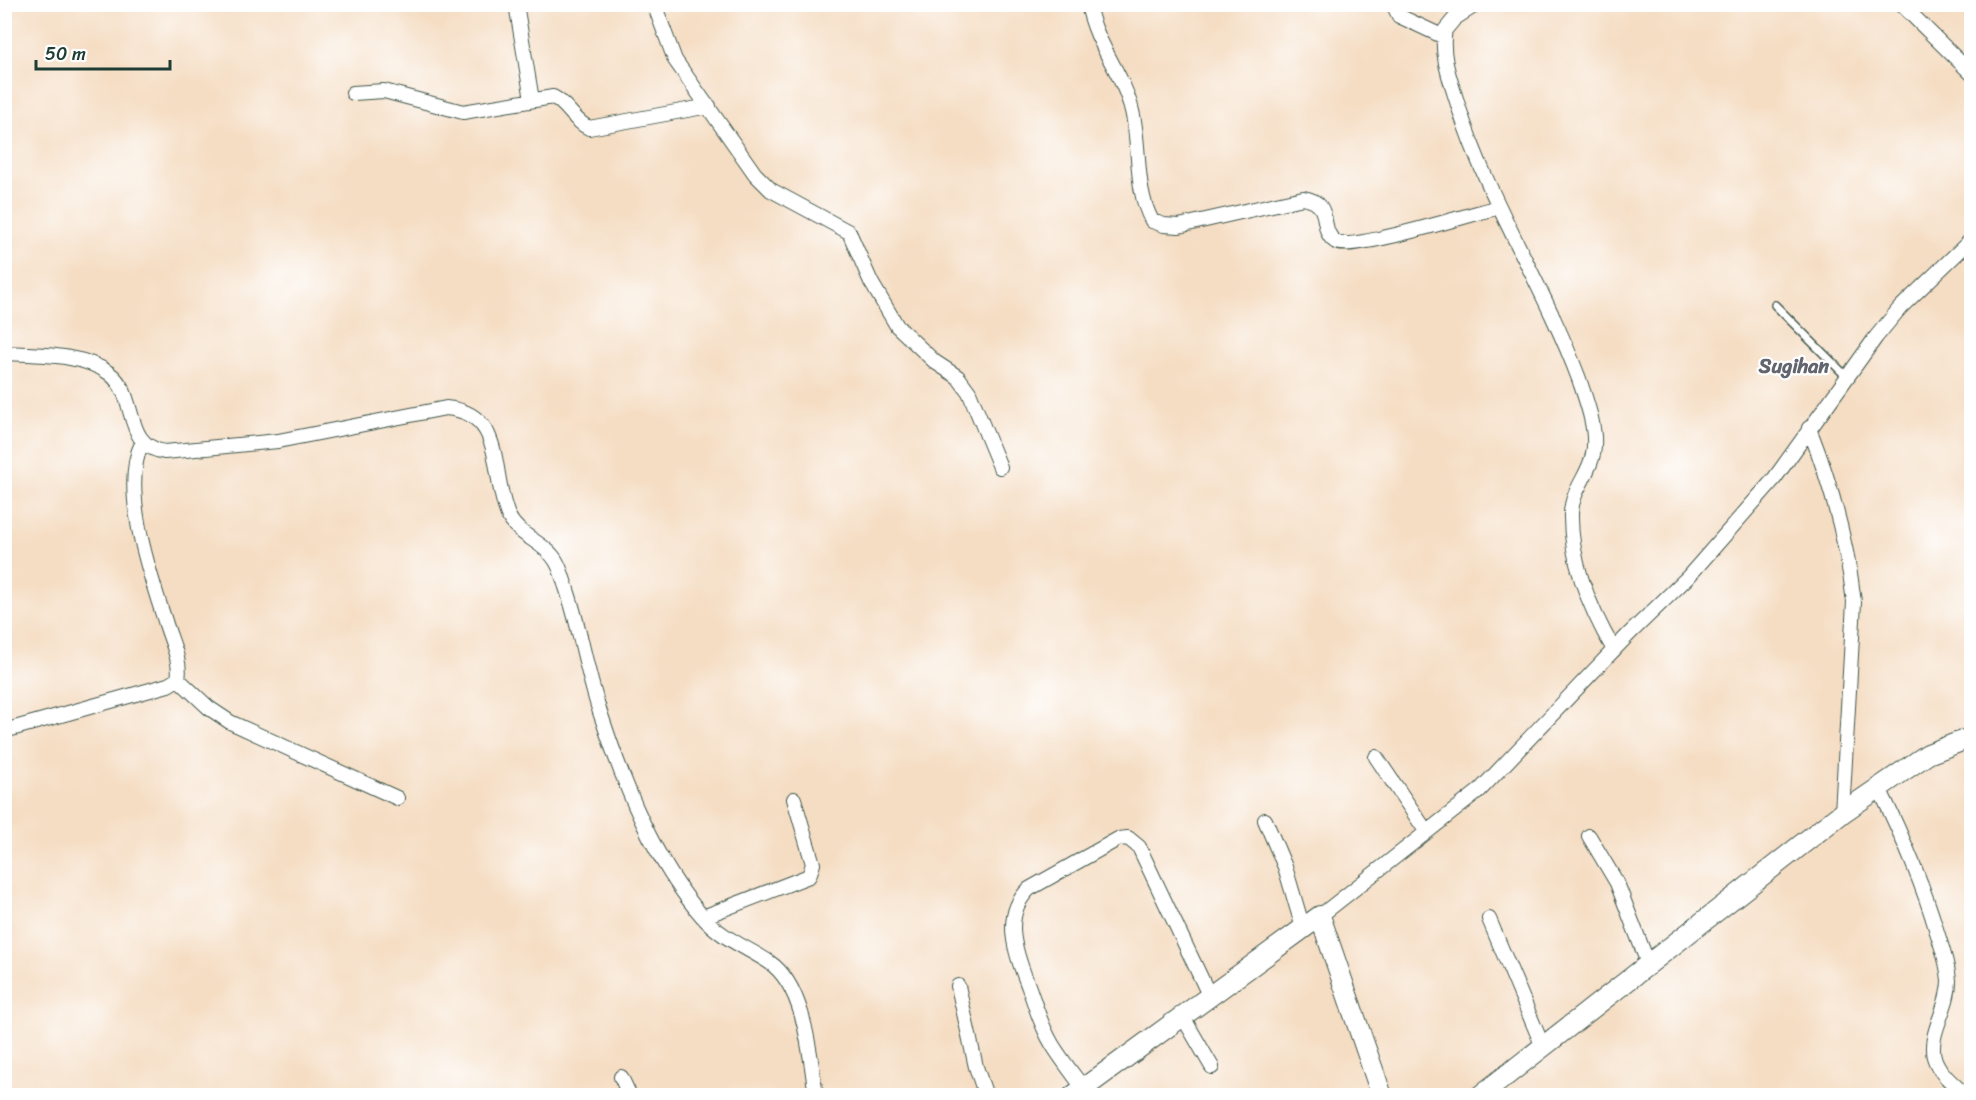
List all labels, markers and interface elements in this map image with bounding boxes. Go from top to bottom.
scale bar [36,33,170,71]
text: 50 m [45,38,86,70]
district label: Sugihan [1758,349,1829,384]

